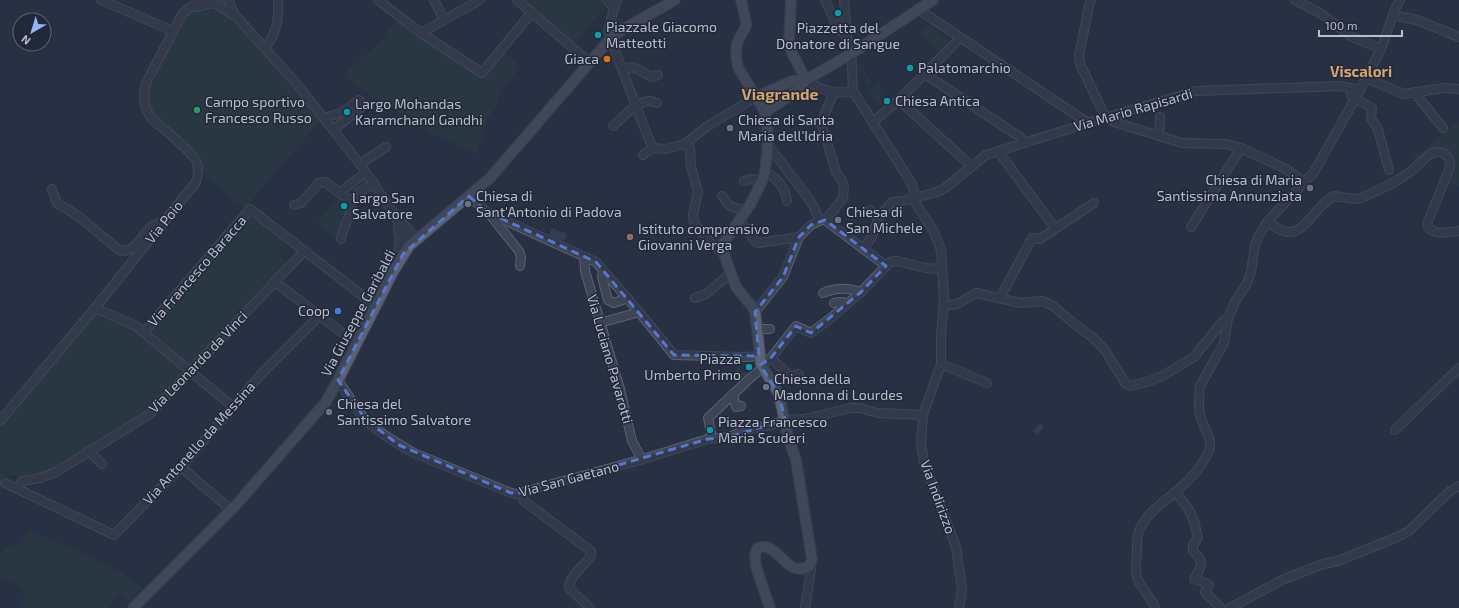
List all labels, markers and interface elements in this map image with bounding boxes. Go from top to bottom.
marker: Piazzetta del Donatore di Sangue [833,8,843,18]
north arrow [12,12,52,52]
scale bar [1319,12,1402,38]
place label: Piazzale Giacomo Matteotti [606,18,717,51]
text: 100 m [1325,18,1357,32]
place label: Piazzetta del Donatore di Sangue [776,19,900,52]
marker: Piazzale Giacomo Matteotti [593,30,603,40]
text: N [18,33,33,48]
place label: Giaca [565,50,599,67]
marker: Giaca [602,54,612,64]
place label: Palatomarchio [918,59,1011,76]
district label: Viscalori [1330,62,1392,80]
marker: Palatomarchio [905,63,915,73]
district label: Viagrande [741,84,819,103]
street label: Via Mario Rapisardi [1072,84,1194,135]
place label: Chiesa Antica [895,92,980,109]
place label: Campo sportivo Francesco Russo [205,93,312,126]
place label: Largo Mohandas Karamchand Gandhi [355,95,483,128]
marker: Chiesa Antica [882,96,892,106]
marker: Campo sportivo Francesco Russo [192,105,202,115]
marker: Largo Mohandas Karamchand Gandhi [342,107,352,117]
place label: Chiesa di Santa Maria dell'Idria [738,111,834,144]
marker: Chiesa di Santa Maria dell'Idria [725,123,735,133]
place label: Chiesa di Maria Santissima Annunziata [1157,171,1302,204]
marker: Chiesa di Maria Santissima Annunziata [1305,183,1315,193]
place label: Chiesa di Sant'Antonio di Padova [476,187,622,220]
place label: Largo San Salvatore [352,189,415,222]
street label: Via Poio [141,197,186,247]
marker: Chiesa di Sant'Antonio di Padova [463,199,473,209]
marker: Largo San Salvatore [339,201,349,211]
place label: Chiesa di San Michele [846,203,923,236]
street label: Via Francesco Baracca [144,212,250,330]
marker: Chiesa di San Michele [833,215,843,225]
place label: Istituto comprensivo Giovanni Verga [638,220,769,253]
marker: Istituto comprensivo Giovanni Verga [625,232,635,242]
street label: Via Giuseppe Garibaldi [317,246,398,379]
street label: Via Luciano Pavarotti [584,292,637,425]
place label: Coop [298,302,330,319]
marker: Coop [333,306,343,316]
street label: Via Leonardo da Vinci [145,307,251,416]
place label: Piazza Umberto Primo [644,350,741,383]
marker: Piazza Umberto Primo [744,362,754,372]
place label: Chiesa della Madonna di Lourdes [774,370,903,403]
street label: Via Antonello da Messina [139,378,258,508]
marker: Chiesa della Madonna di Lourdes [761,382,771,392]
place label: Chiesa del Santissimo Salvatore [337,395,471,428]
marker: Chiesa del Santissimo Salvatore [324,407,334,417]
place label: Piazza Francesco Maria Scuderi [718,413,827,446]
marker: Piazza Francesco Maria Scuderi [705,425,715,435]
street label: Via San Gaetano [517,457,621,500]
street label: Via Indirizzo [917,458,960,536]

